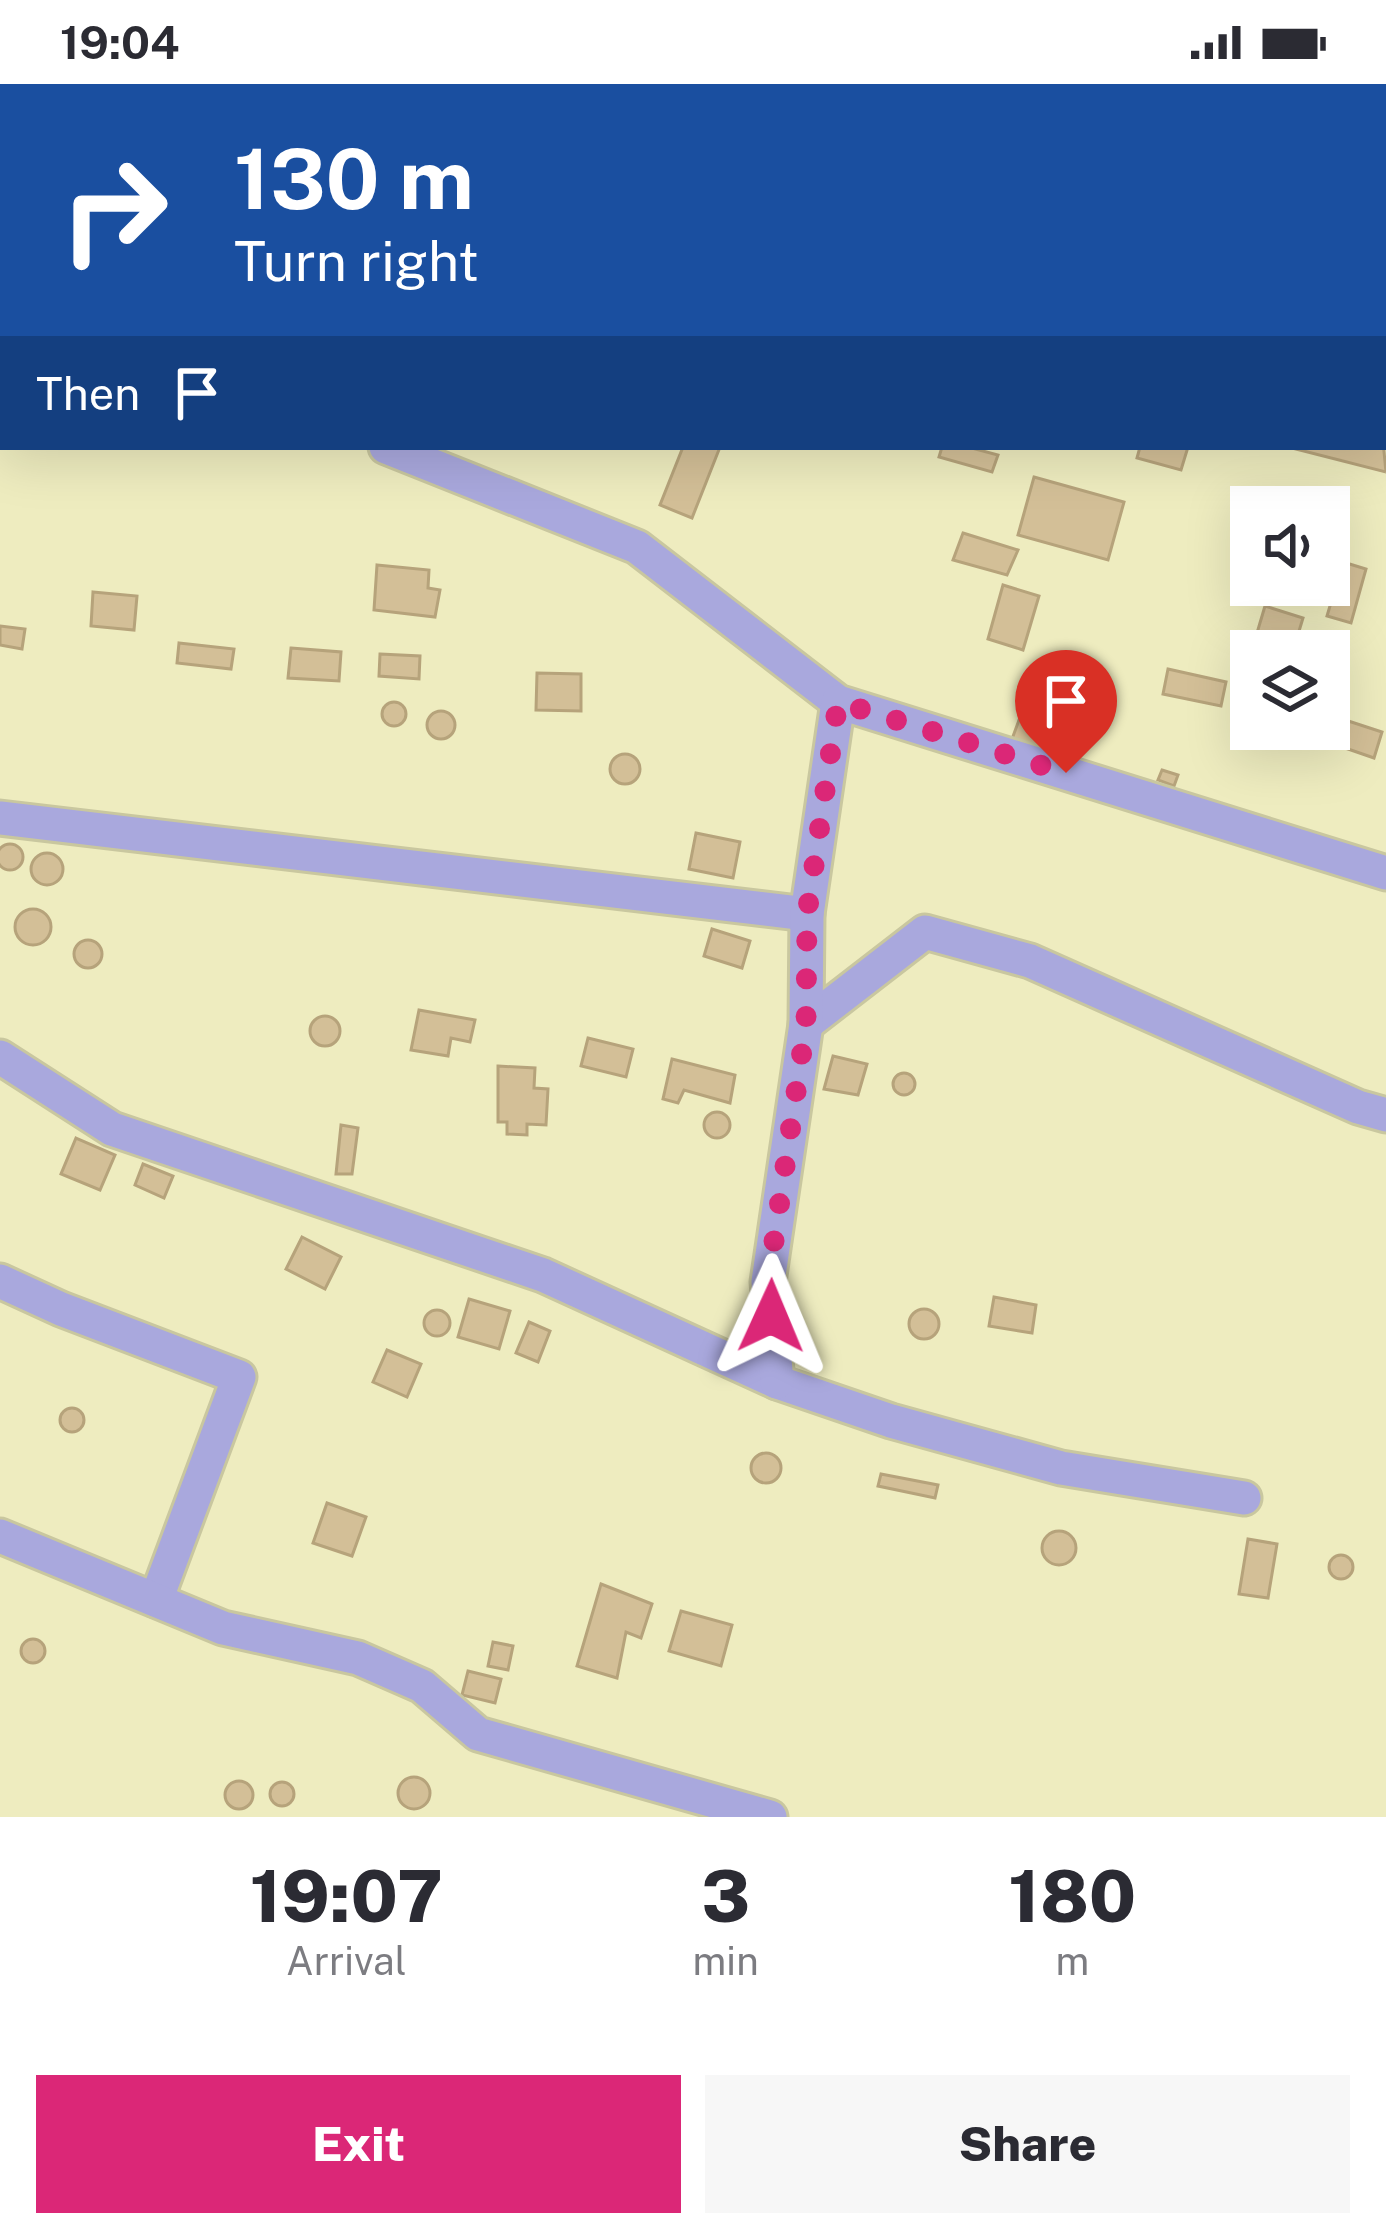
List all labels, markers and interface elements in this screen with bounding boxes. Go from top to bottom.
text: 19:04 [60,16,179,69]
text: 130 m [234,129,474,228]
icon: right [36,132,192,288]
text: Turn right [234,230,479,293]
icon: arrive [164,360,230,426]
text: Then [36,367,140,420]
map controls [1230,486,1350,750]
button: sound [1230,486,1350,606]
button: layers [1230,630,1350,750]
pin [1015,650,1117,773]
icon: arrive [1033,668,1099,734]
position arrow [708,1253,834,1379]
text: 19:07 [250,1854,443,1938]
text: 3 [701,1854,750,1938]
text: 180 [1008,1854,1136,1938]
text: Arrival [286,1938,406,1984]
text: min [693,1938,759,1984]
text: m [1055,1938,1089,1984]
button: Exit [36,2075,681,2213]
button: Share [705,2075,1350,2213]

